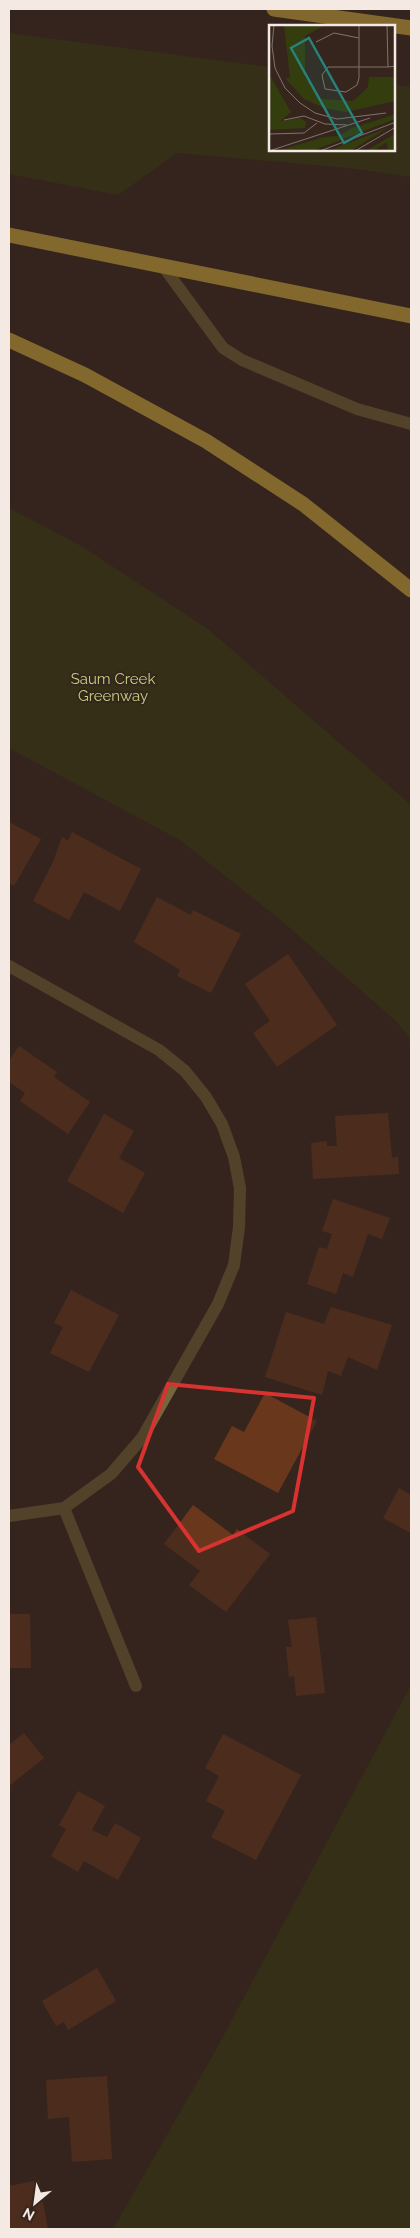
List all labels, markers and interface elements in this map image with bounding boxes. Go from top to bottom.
inset map [269,25,395,151]
park label: Saum Creek Greenway [71,670,155,705]
north arrow [10,2178,60,2228]
text: N [20,2205,37,2224]

